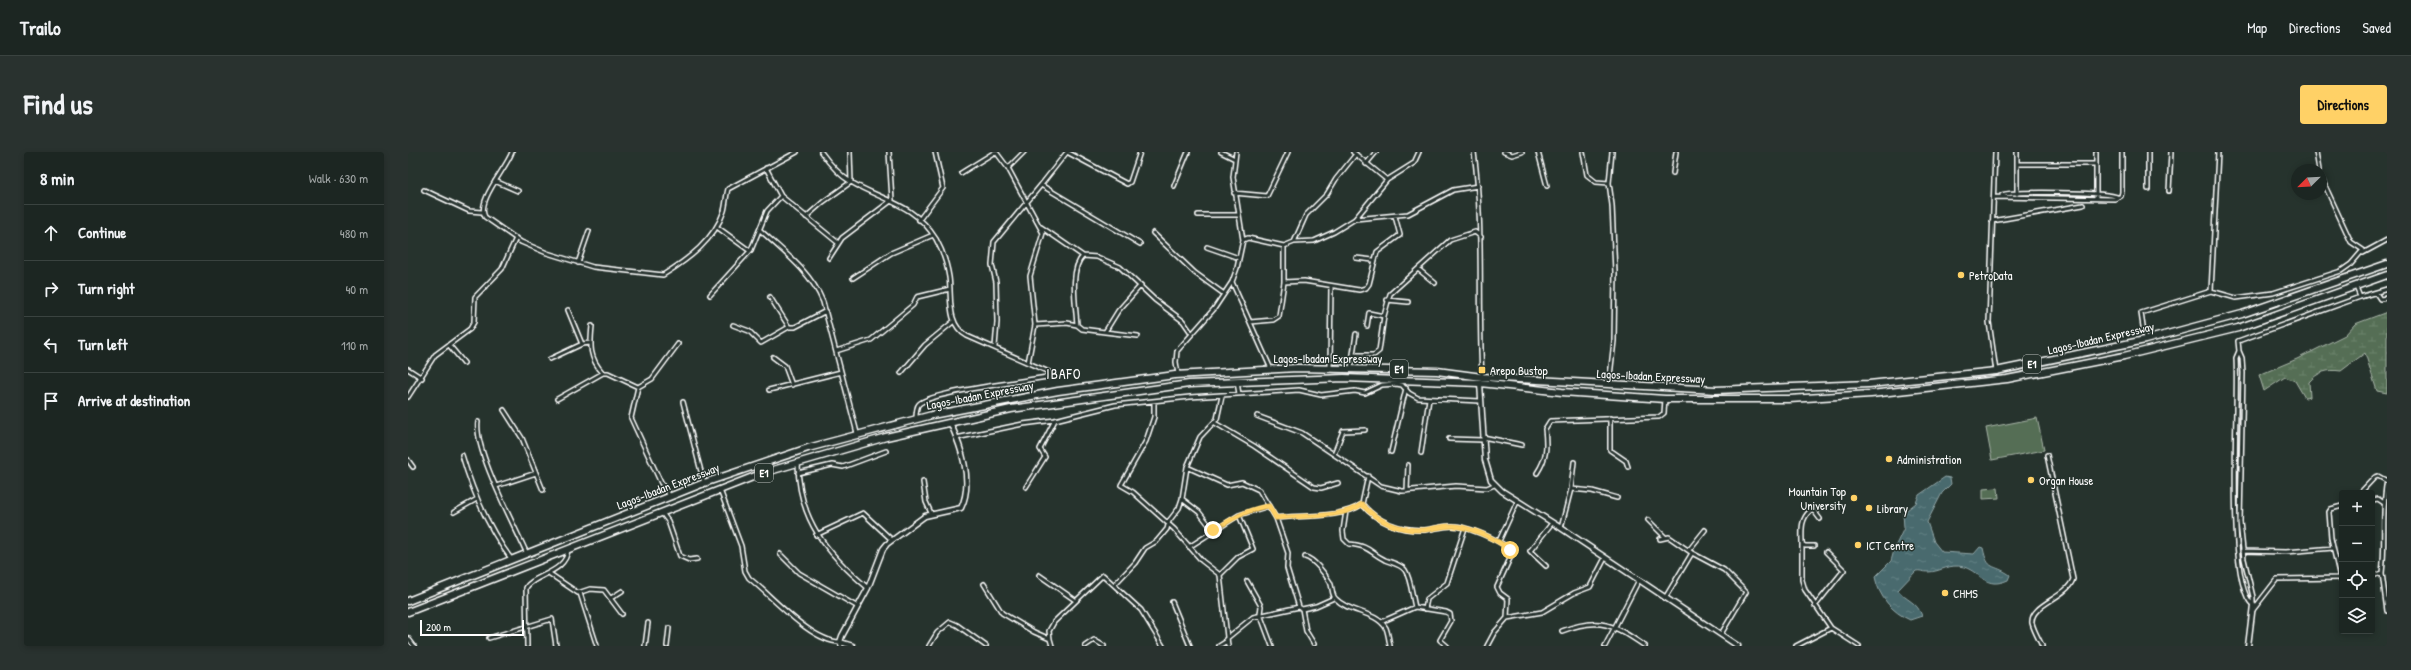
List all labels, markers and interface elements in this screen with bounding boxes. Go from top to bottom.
text: Trailo [20,15,61,41]
text: Map [2247,18,2267,37]
text: Directions [2289,18,2340,37]
text: Saved [2362,18,2391,37]
text: Find us [24,85,93,123]
button: Directions [2300,85,2387,124]
north arrow [2291,164,2327,200]
text: 8 min [40,167,74,190]
text: Walk · 630 m [309,169,368,187]
icon: ahead [40,222,62,244]
text: Continue [78,222,126,243]
text: 480 m [340,224,368,242]
place label: PetroData [1969,267,2013,284]
marker: PetroData [1956,270,1966,280]
icon: right [40,278,62,300]
text: Turn right [78,278,134,299]
text: 40 m [345,280,368,298]
street label: Lagos-Ibadan Expressway [2046,317,2156,359]
icon: left [40,334,62,356]
text: Turn left [78,334,128,355]
text: 110 m [341,336,368,354]
street label: Lagos-Ibadan Expressway [1274,350,1382,367]
road number: E1 [2023,355,2041,373]
road number: E1 [1390,360,1408,378]
place label: Arepo Bustop [1490,362,1548,379]
district label: IBAFO [1046,364,1082,383]
marker: Arepo Bustop [1477,365,1487,375]
street label: Lagos-Ibadan Expressway [1596,365,1706,387]
street label: Lagos-Ibadan Expressway [925,376,1035,414]
icon: arrive [40,390,62,412]
text: Arrive at destination [78,390,190,411]
place label: Administration [1897,451,1962,468]
marker: Administration [1884,454,1894,464]
street label: Lagos-Ibadan Expressway [614,459,722,513]
road number: E1 [755,464,773,482]
place label: Organ House [2039,472,2093,489]
marker: Organ House [2026,475,2036,485]
place label: Mountain Top University [1789,483,1846,514]
map controls [2339,490,2375,634]
button: + [2339,490,2375,526]
marker: Mountain Top University [1849,493,1859,503]
place label: Library [1877,500,1908,517]
marker: Library [1864,503,1874,513]
route end [1204,521,1222,539]
button: − [2339,526,2375,562]
place label: ICT Centre [1866,537,1914,554]
marker: ICT Centre [1853,540,1863,550]
route start [1501,541,1519,559]
button: locate [2339,562,2375,598]
place label: CHMS [1953,585,1978,602]
marker: CHMS [1940,588,1950,598]
button: layers [2339,598,2375,634]
scale bar [420,618,524,637]
text: 200 m [426,620,451,634]

